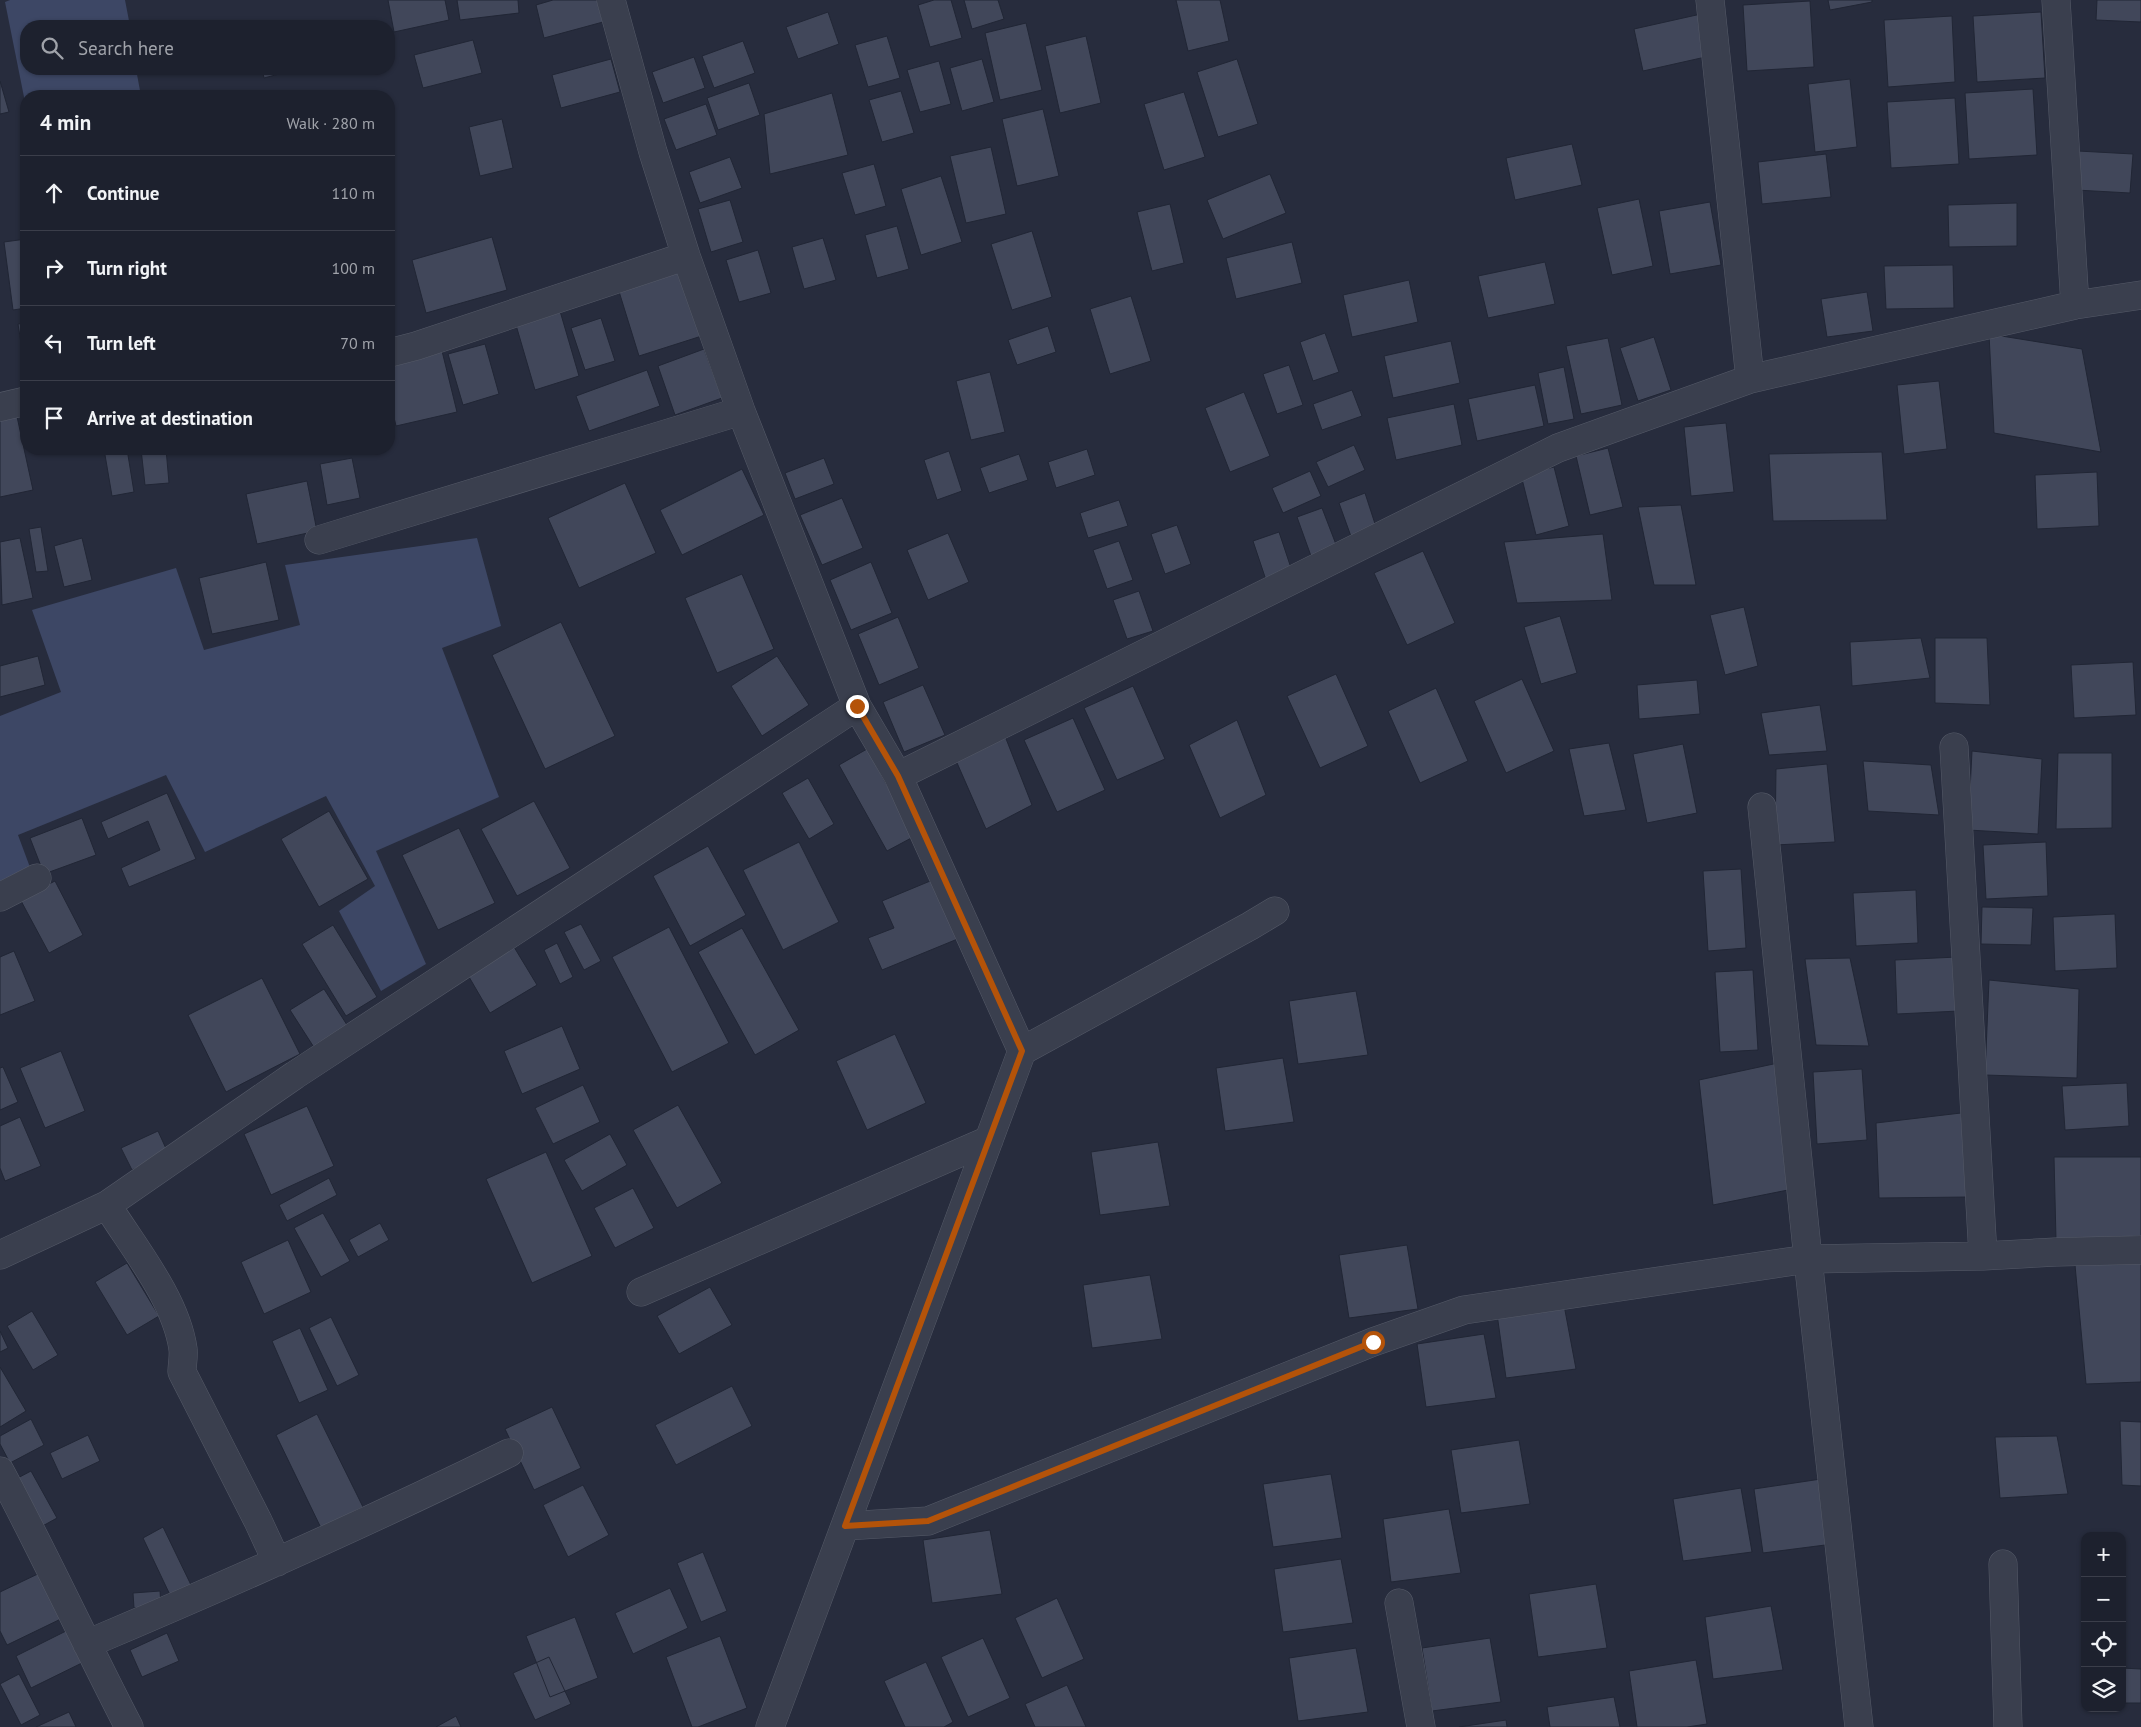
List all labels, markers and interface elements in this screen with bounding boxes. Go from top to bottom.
search box [20,20,395,75]
icon: search [38,34,66,62]
text: Search here [78,36,174,60]
text: 4 min [40,109,91,136]
text: Walk · 280 m [286,113,375,133]
icon: ahead [40,179,68,207]
text: Continue [87,181,159,205]
text: 110 m [332,183,375,203]
icon: right [40,254,68,282]
text: Turn right [87,256,167,280]
text: 100 m [332,258,375,278]
icon: left [40,329,68,357]
text: Turn left [87,331,156,355]
text: 70 m [340,333,375,353]
icon: arrive [40,404,68,432]
text: Arrive at destination [87,406,253,430]
route end [846,695,869,718]
route start [1362,1331,1385,1354]
map controls [2081,1532,2126,1712]
button: + [2081,1532,2126,1577]
button: − [2081,1577,2126,1622]
button: locate [2081,1622,2126,1667]
button: layers [2081,1667,2126,1712]

